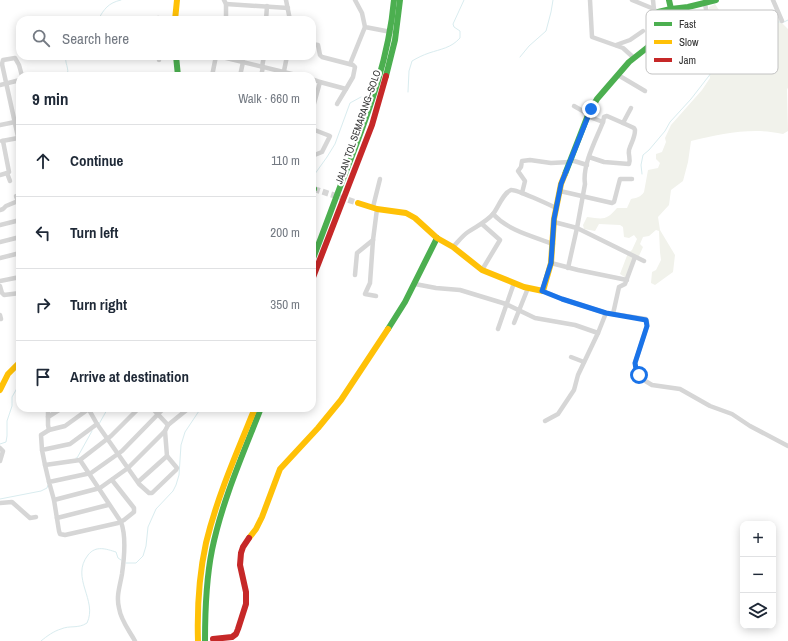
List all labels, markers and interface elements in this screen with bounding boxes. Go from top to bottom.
legend [646,10,778,74]
search box [16,16,316,60]
text: Fast [679,17,697,31]
icon: search [30,27,52,49]
text: Search here [62,28,129,49]
text: Slow [679,35,699,49]
text: Jam [679,53,696,67]
street label: JALAN TOL SEMARANG–SOLO [332,68,384,186]
text: 9 min [32,87,68,110]
text: Walk · 660 m [238,90,300,107]
route end [582,100,600,118]
icon: ahead [32,150,54,172]
text: Continue [70,150,123,171]
text: 110 m [271,152,300,169]
icon: left [32,222,54,244]
text: Turn left [70,222,118,243]
text: 200 m [270,224,300,241]
icon: right [32,294,54,316]
text: Turn right [70,294,127,315]
text: 350 m [270,296,300,313]
icon: arrive [32,366,54,388]
text: Arrive at destination [70,366,189,387]
route start [630,366,648,384]
map controls [740,521,776,629]
button: + [740,521,776,557]
button: − [740,557,776,593]
button: layers [740,593,776,629]

